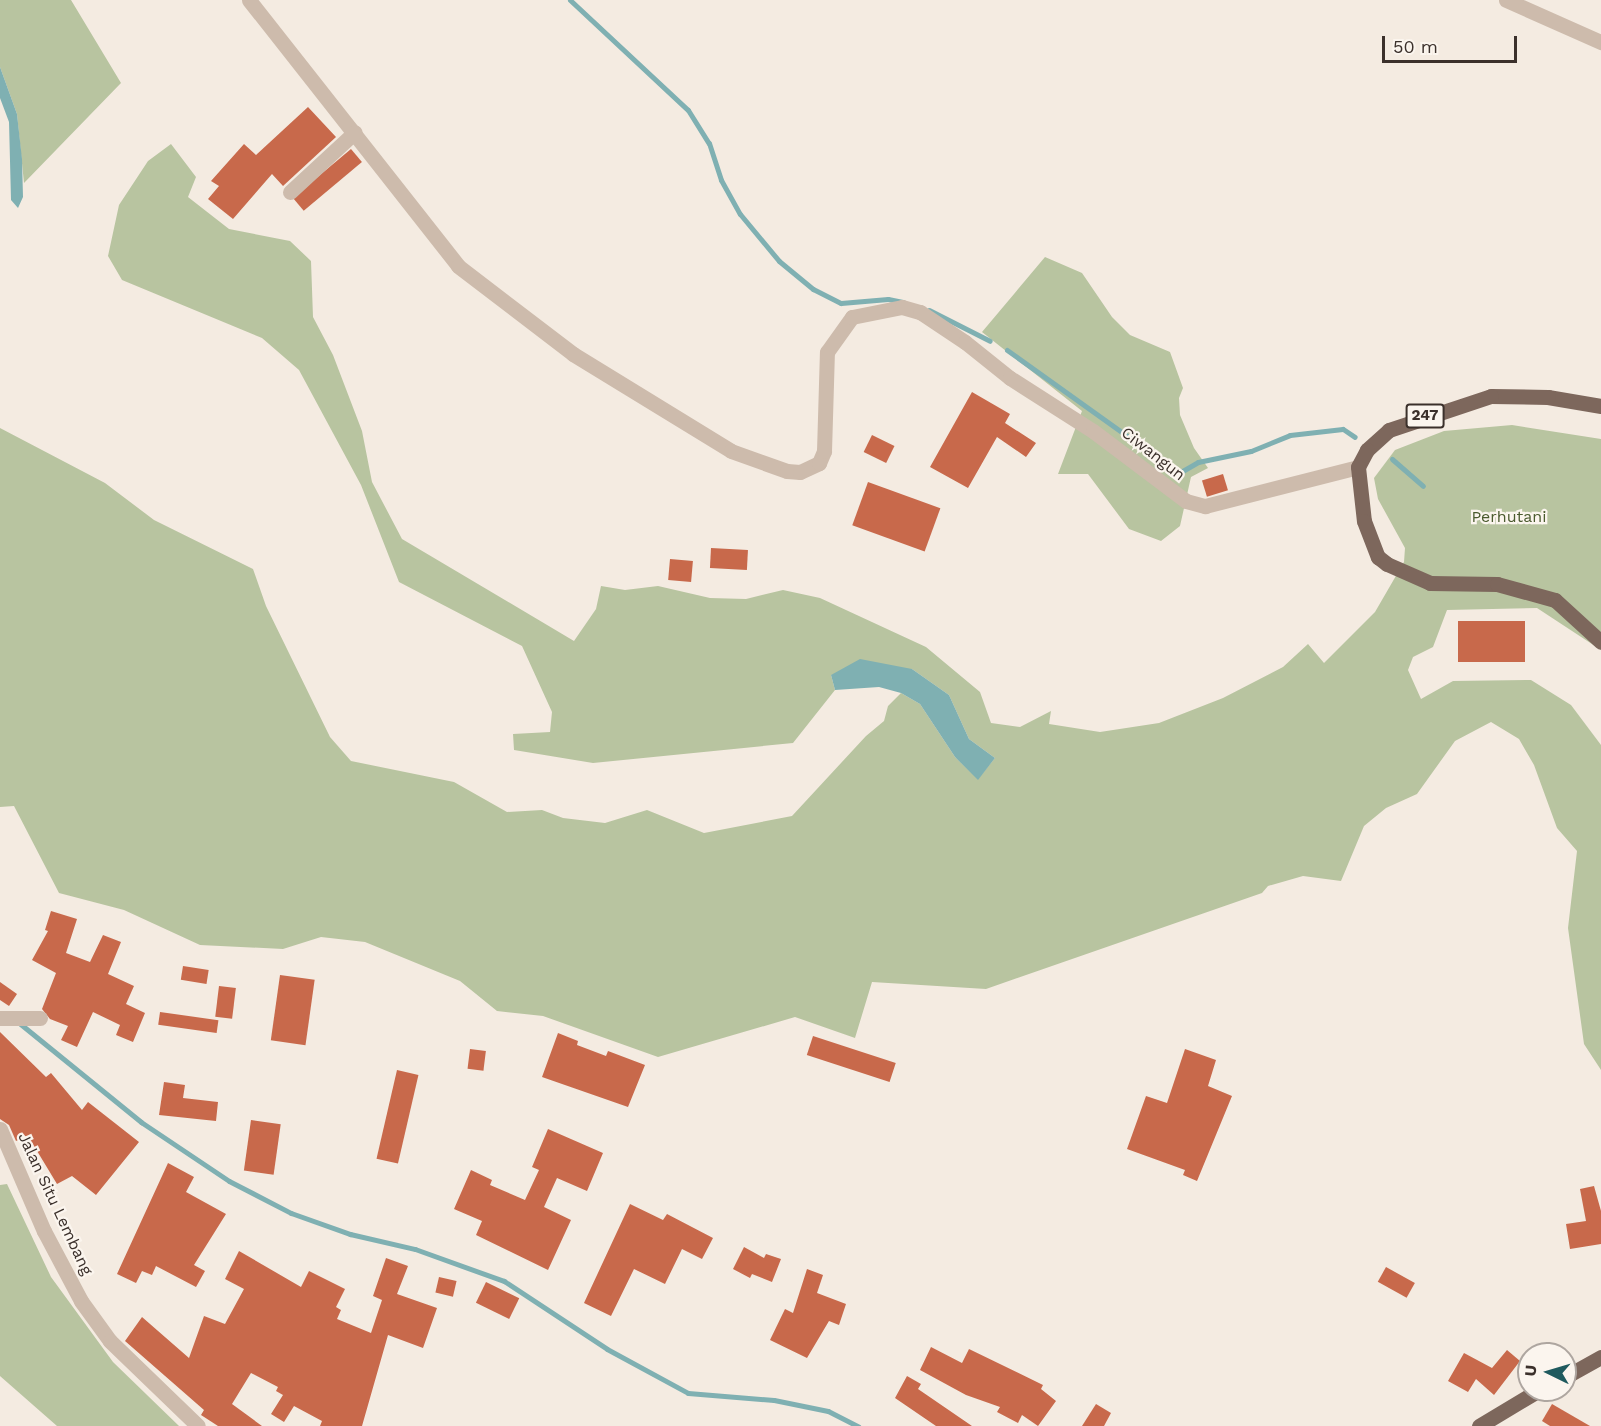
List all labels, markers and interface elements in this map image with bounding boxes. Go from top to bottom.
scale bar [1385,24,1520,62]
text: 50 m [1393,36,1438,57]
road number: 247 [1406,404,1444,428]
street label: Ciwangun [1117,423,1189,485]
park label: Perhutani [1471,507,1547,527]
street label: Jalan Situ Lembang [14,1130,96,1278]
north arrow [1517,1342,1577,1402]
text: U [1521,1364,1541,1377]

